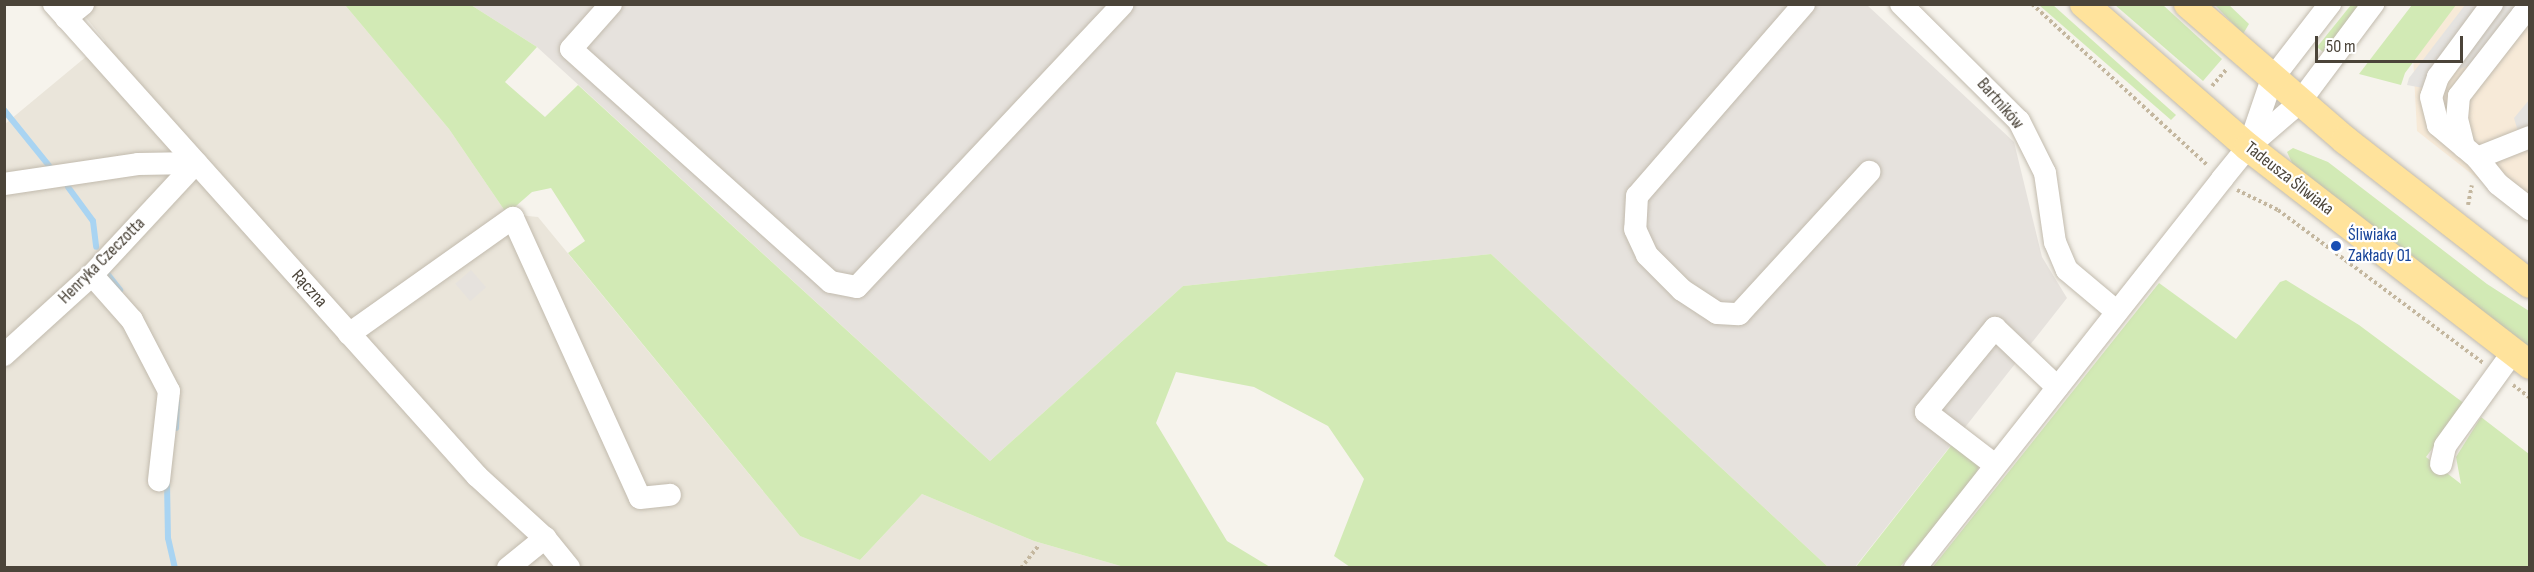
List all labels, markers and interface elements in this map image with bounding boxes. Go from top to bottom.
scale bar [2318,24,2466,62]
text: 50 m [2326,36,2356,57]
street label: Bartników [1972,74,2028,134]
street label: Tadeusza Śliwiaka [2240,138,2338,220]
street label: Henryka Czeczotta [54,213,150,309]
place label: Śliwiaka Zakłady 01 [2348,225,2411,268]
marker: Śliwiaka Zakłady 01 [2329,239,2343,253]
street label: Rączna [287,266,331,312]

